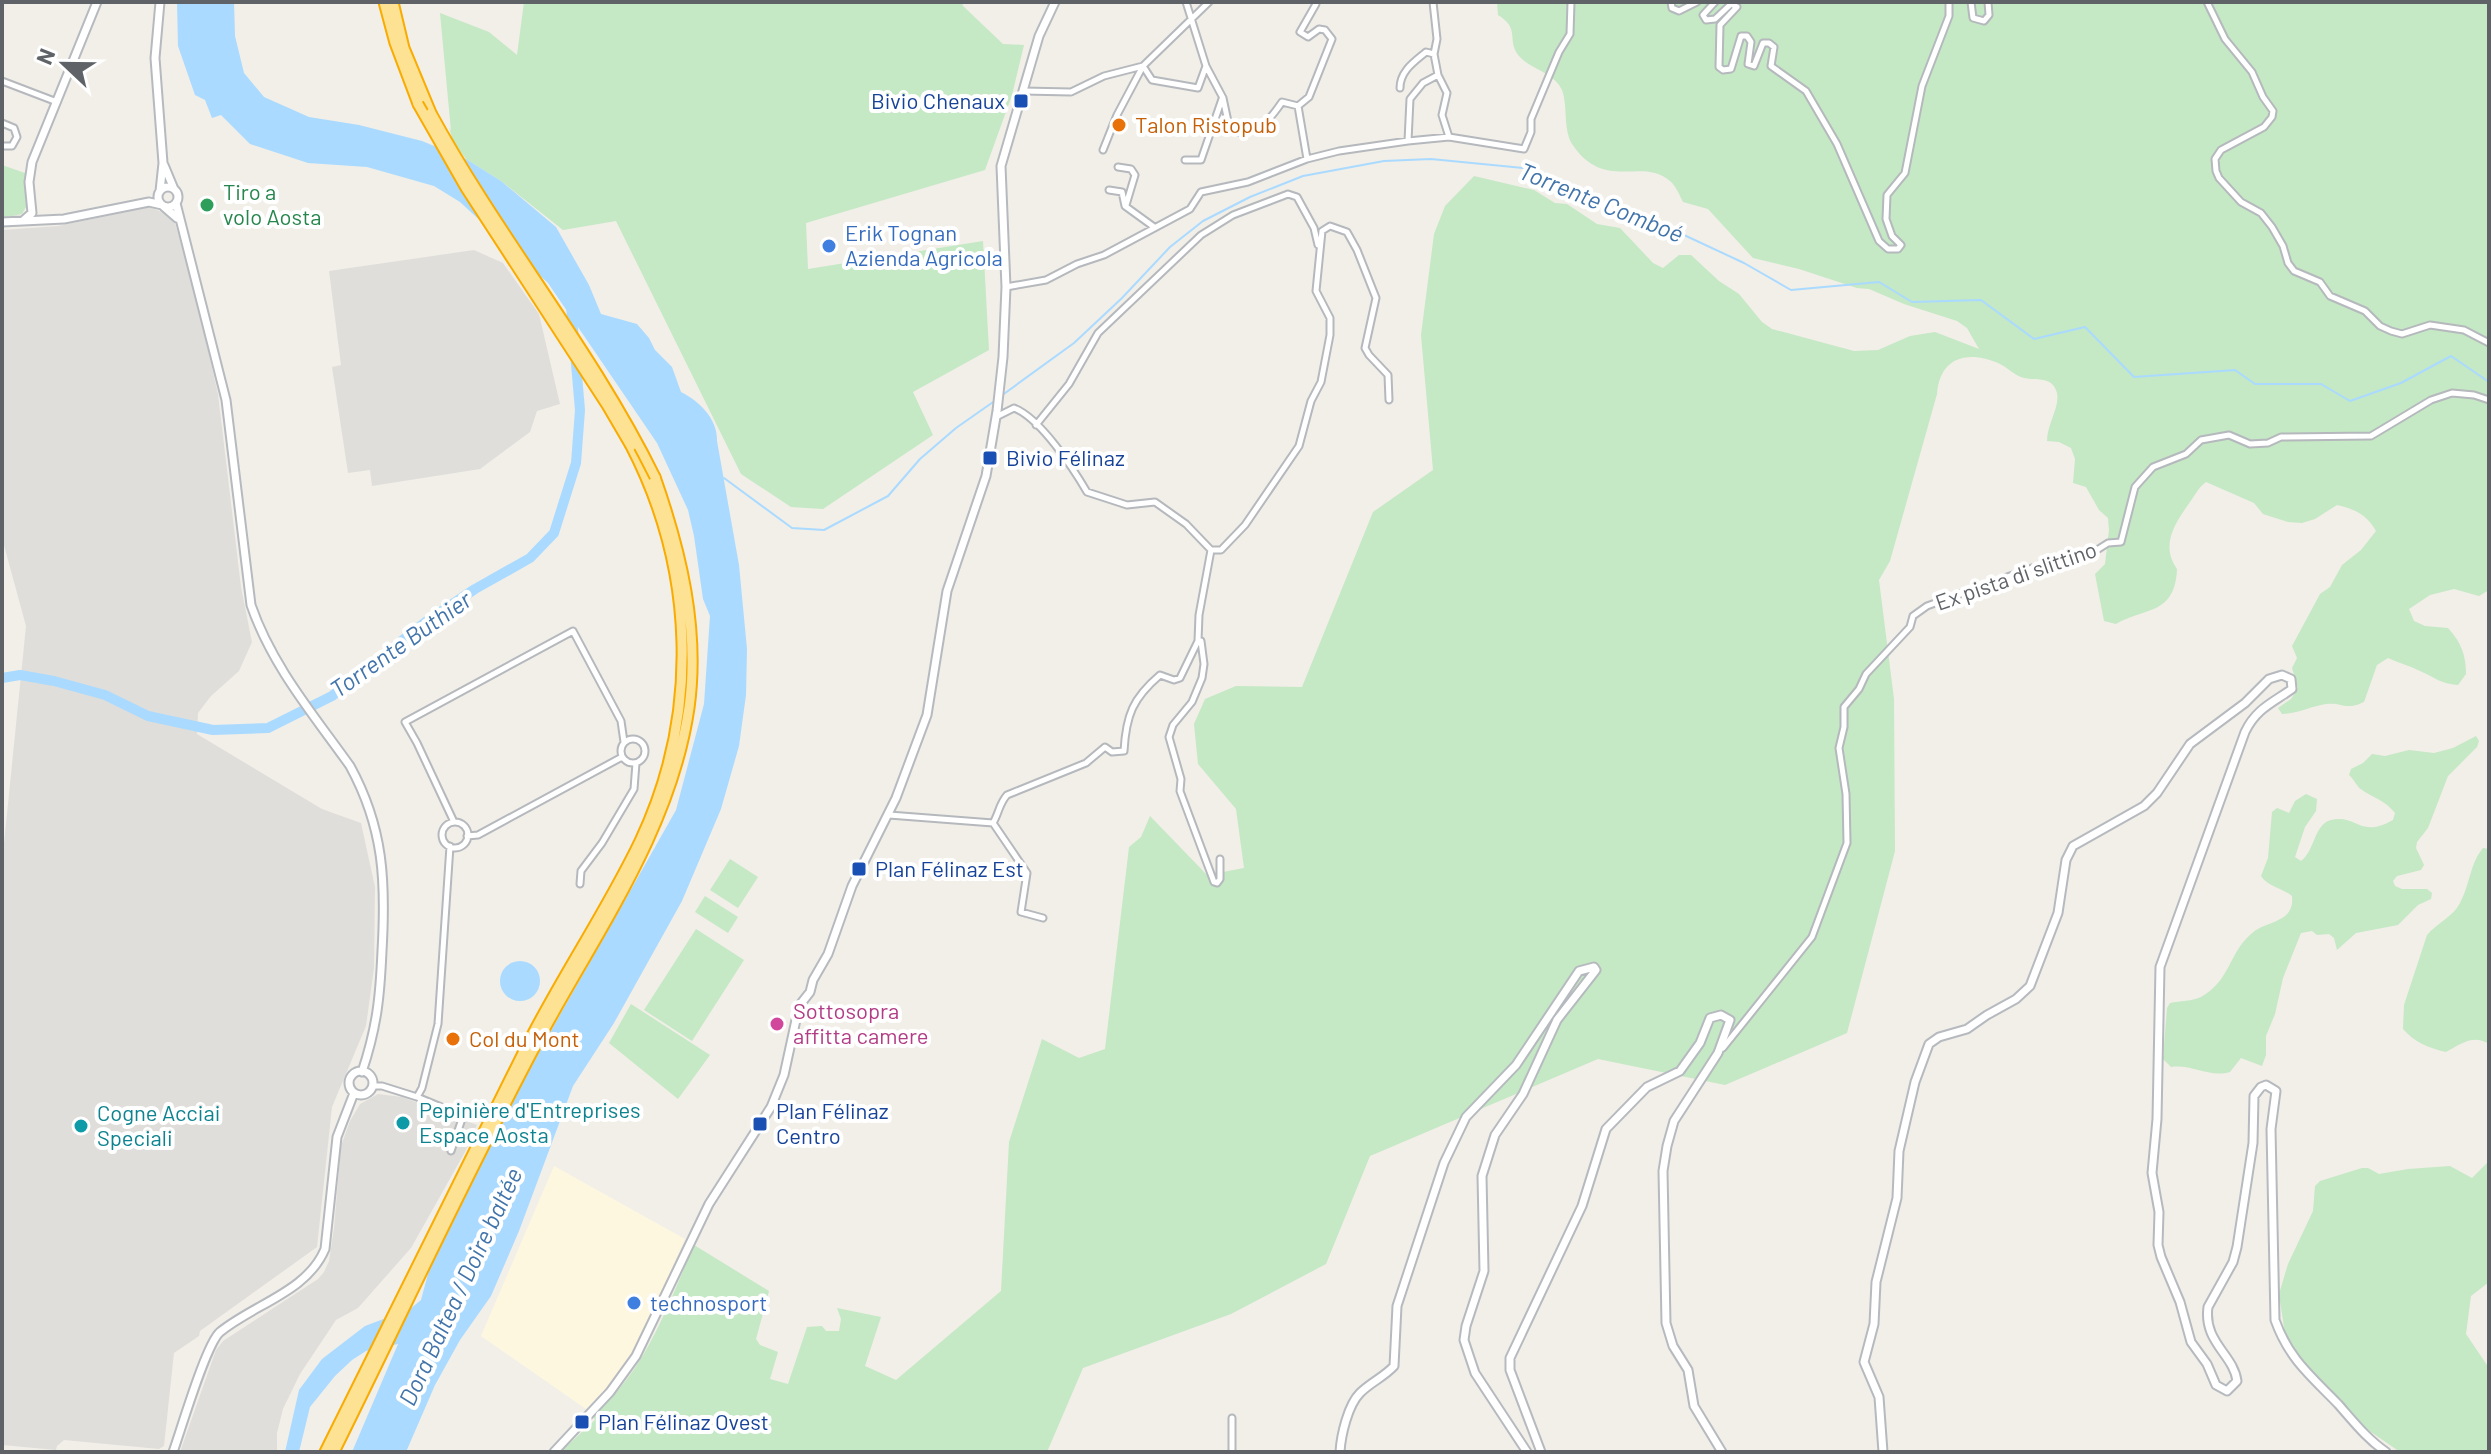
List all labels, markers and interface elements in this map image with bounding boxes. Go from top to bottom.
north arrow [24,24,104,104]
text: N [30,44,59,68]
place label: Bivio Chenaux [871,87,1005,113]
marker: Bivio Chenaux [1012,92,1030,110]
place label: Talon Ristopub [1135,111,1277,137]
marker: Talon Ristopub [1110,116,1128,134]
water label: Torrente Comboé [1515,155,1688,248]
place label: Tiro a volo Aosta [223,178,321,229]
marker: Tiro a volo Aosta [198,196,216,214]
place label: Erik Tognan Azienda Agricola [845,219,1003,270]
marker: Erik Tognan Azienda Agricola [820,237,838,255]
place label: Bivio Félinaz [1006,444,1125,470]
marker: Bivio Félinaz [981,449,999,467]
street label: Ex pista di slittino [1932,535,2100,615]
water label: Torrente Buthier [324,583,478,703]
place label: Plan Félinaz Est [875,855,1024,881]
marker: Plan Félinaz Est [850,860,868,878]
place label: Sottosopra affitta camere [793,997,929,1048]
marker: Sottosopra affitta camere [768,1015,786,1033]
place label: Col du Mont [469,1025,580,1051]
marker: Col du Mont [444,1030,462,1048]
place label: Pepinière d'Entreprises Espace Aosta [419,1096,641,1147]
place label: Plan Félinaz Centro [776,1097,889,1148]
place label: Cogne Acciai Speciali [97,1099,220,1150]
marker: Pepinière d'Entreprises Espace Aosta [394,1114,412,1132]
marker: Plan Félinaz Centro [751,1115,769,1133]
marker: Cogne Acciai Speciali [72,1117,90,1135]
water label: Dora Baltea / Doire baltée [392,1163,527,1410]
place label: technosport [650,1289,767,1315]
marker: technosport [625,1294,643,1312]
place label: Plan Félinaz Ovest [598,1408,769,1434]
marker: Plan Félinaz Ovest [573,1413,591,1431]

